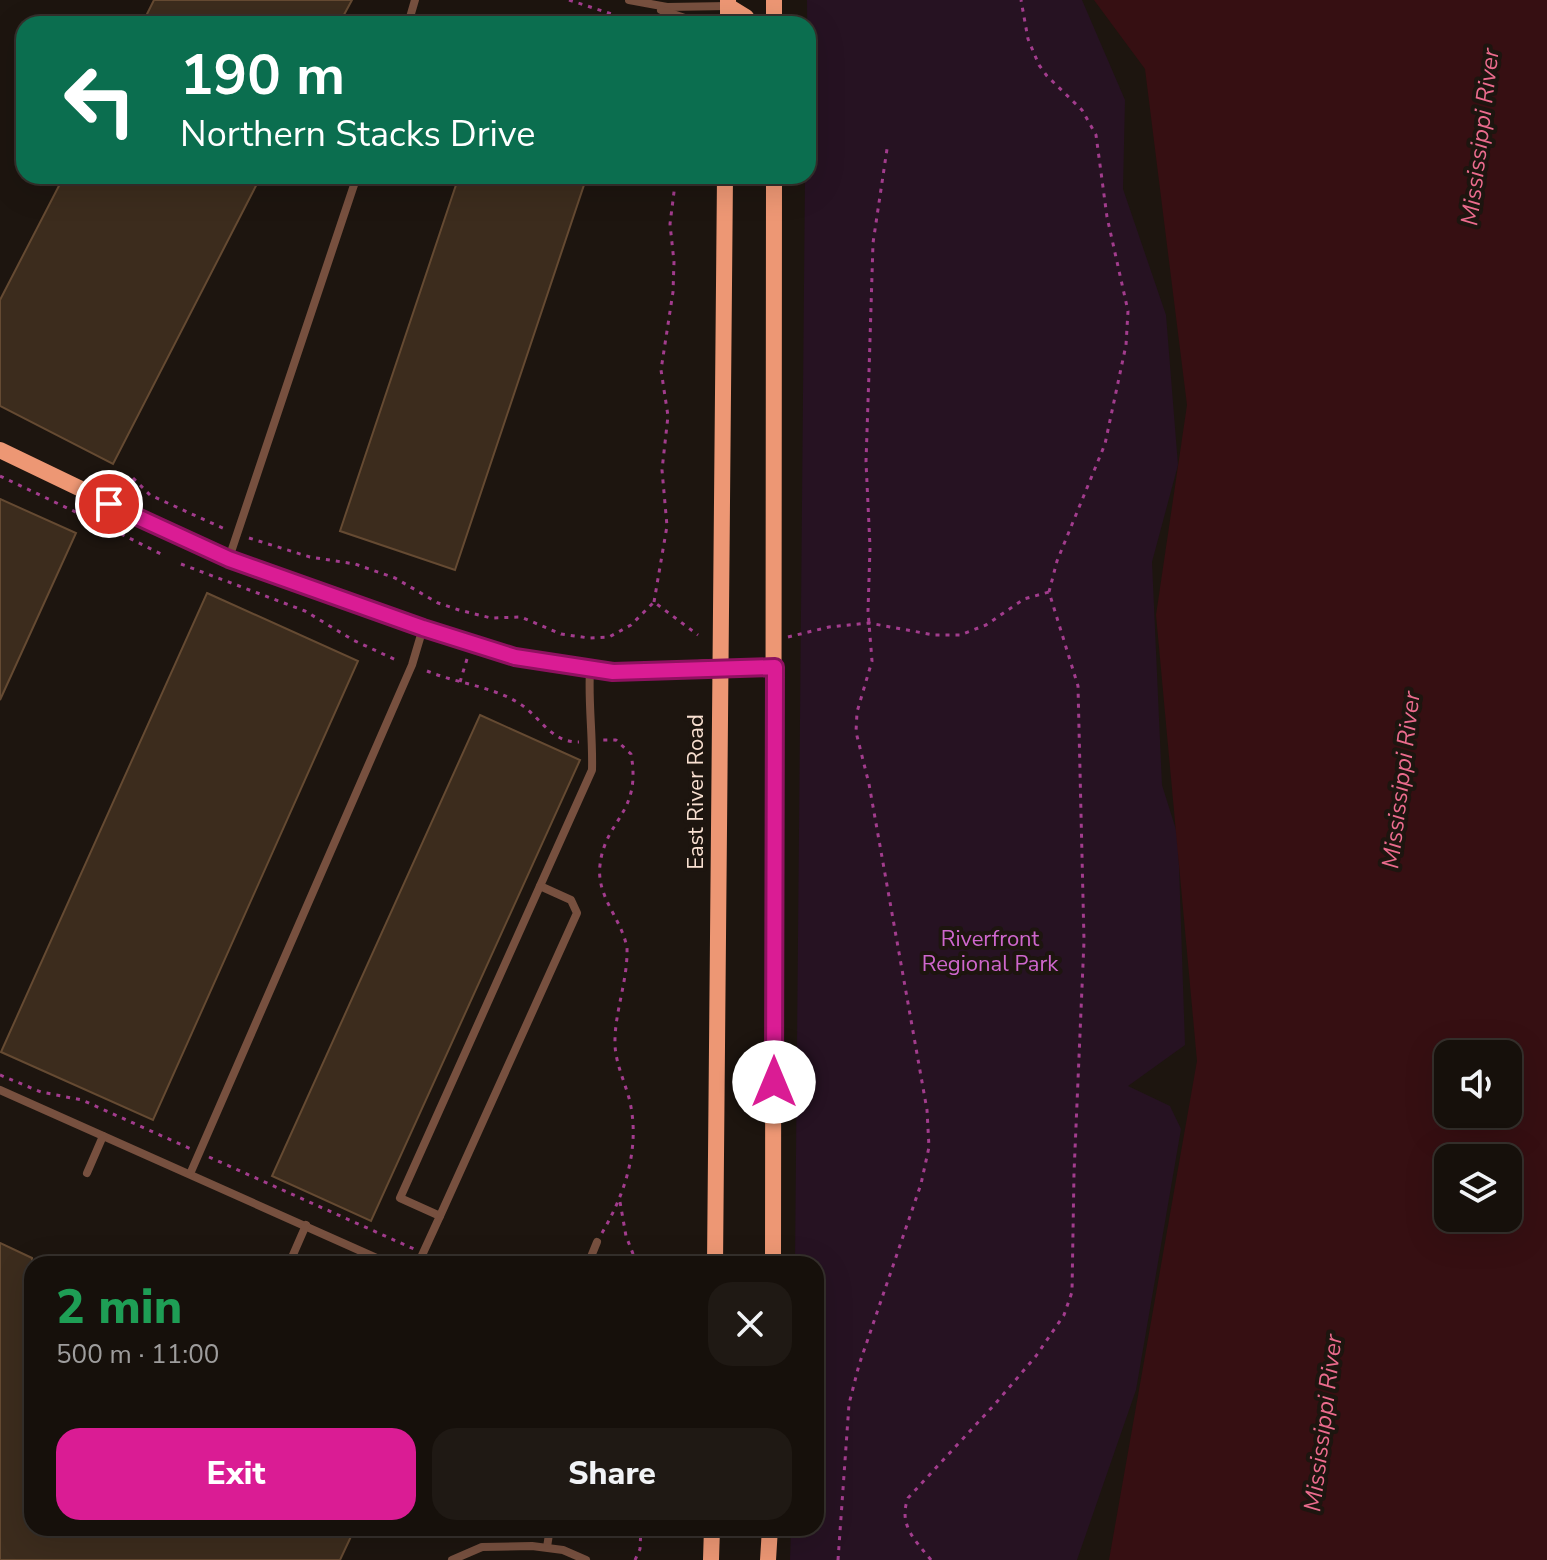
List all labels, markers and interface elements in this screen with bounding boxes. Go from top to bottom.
text: 190 m [180,37,345,114]
water label: Mississippi River [1453,45,1507,227]
icon: left [48,48,152,152]
text: Northern Stacks Drive [180,110,535,159]
pin [75,470,143,538]
icon: arrive [87,482,131,526]
water label: Mississippi River [1374,688,1428,870]
street label: East River Road [681,714,711,870]
park label: Riverfront Regional Park [922,924,1059,979]
position arrow [732,1040,816,1124]
map controls [1434,1040,1522,1232]
button: sound [1434,1040,1522,1128]
button: layers [1434,1144,1522,1232]
text: 2 min [56,1274,182,1340]
button: close [708,1282,792,1366]
water label: Mississippi River [1296,1331,1350,1513]
text: 500 m · 11:00 [56,1337,219,1372]
button: Exit [56,1428,416,1520]
button: Share [432,1428,792,1520]

